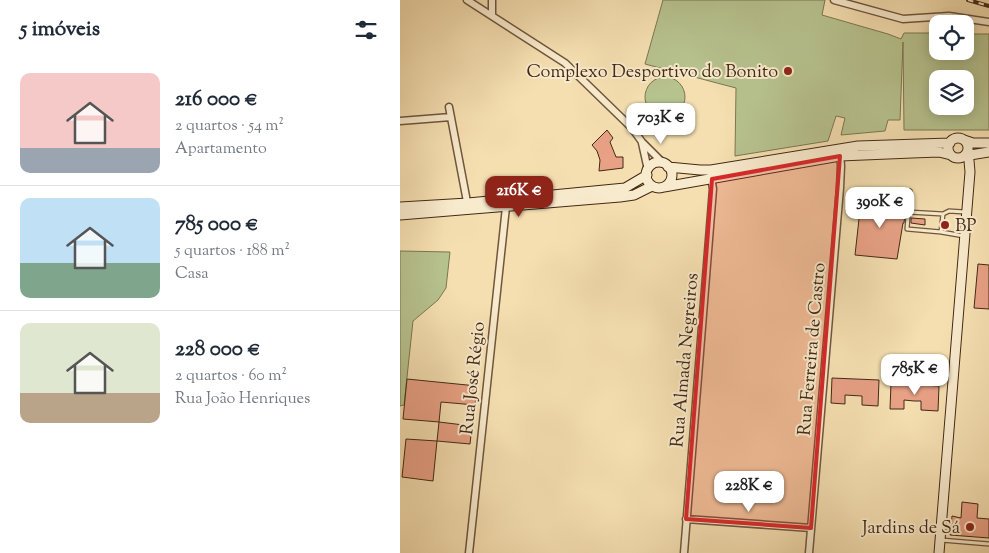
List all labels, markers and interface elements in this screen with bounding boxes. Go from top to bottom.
text: 5 imóveis [20,15,100,45]
map controls [929,15,974,115]
button: locate [929,15,974,60]
icon: filters [352,16,380,44]
place label: Complexo Desportivo do Bonito [527,60,778,86]
marker: Complexo Desportivo do Bonito [782,65,794,77]
button: layers [929,70,974,115]
text: 216 000 € [175,85,258,115]
icon: home [60,93,120,153]
pin: 703K € [620,102,702,145]
text: 703K € [637,107,685,130]
text: 2 quartos · 54 m² [175,115,284,138]
text: Apartamento [175,138,267,161]
pin: 216K € [478,176,560,218]
text: 216K € [496,180,542,203]
pin: 390K € [839,186,921,229]
text: 390K € [856,191,904,214]
text: 785 000 € [175,210,258,240]
place label: BP [955,214,977,240]
icon: home [60,218,120,278]
marker: BP [939,219,951,231]
text: 5 quartos · 188 m² [175,240,290,263]
street label: Rua Ferreira de Castro [792,262,834,437]
text: Casa [175,263,209,286]
street label: Rua Almada Negreiros [665,272,707,448]
street label: Rua José Régio [455,320,493,436]
text: 228 000 € [175,335,260,365]
icon: home [60,343,120,403]
pin: 785K € [874,354,956,396]
text: 785K € [892,358,938,381]
text: 2 quartos · 60 m² [175,365,287,388]
text: Rua João Henriques [175,388,310,411]
pin: 228K € [708,470,790,513]
text: 228K € [725,475,773,498]
place label: Jardins de Sá [861,516,960,542]
marker: Jardins de Sá [964,521,976,533]

